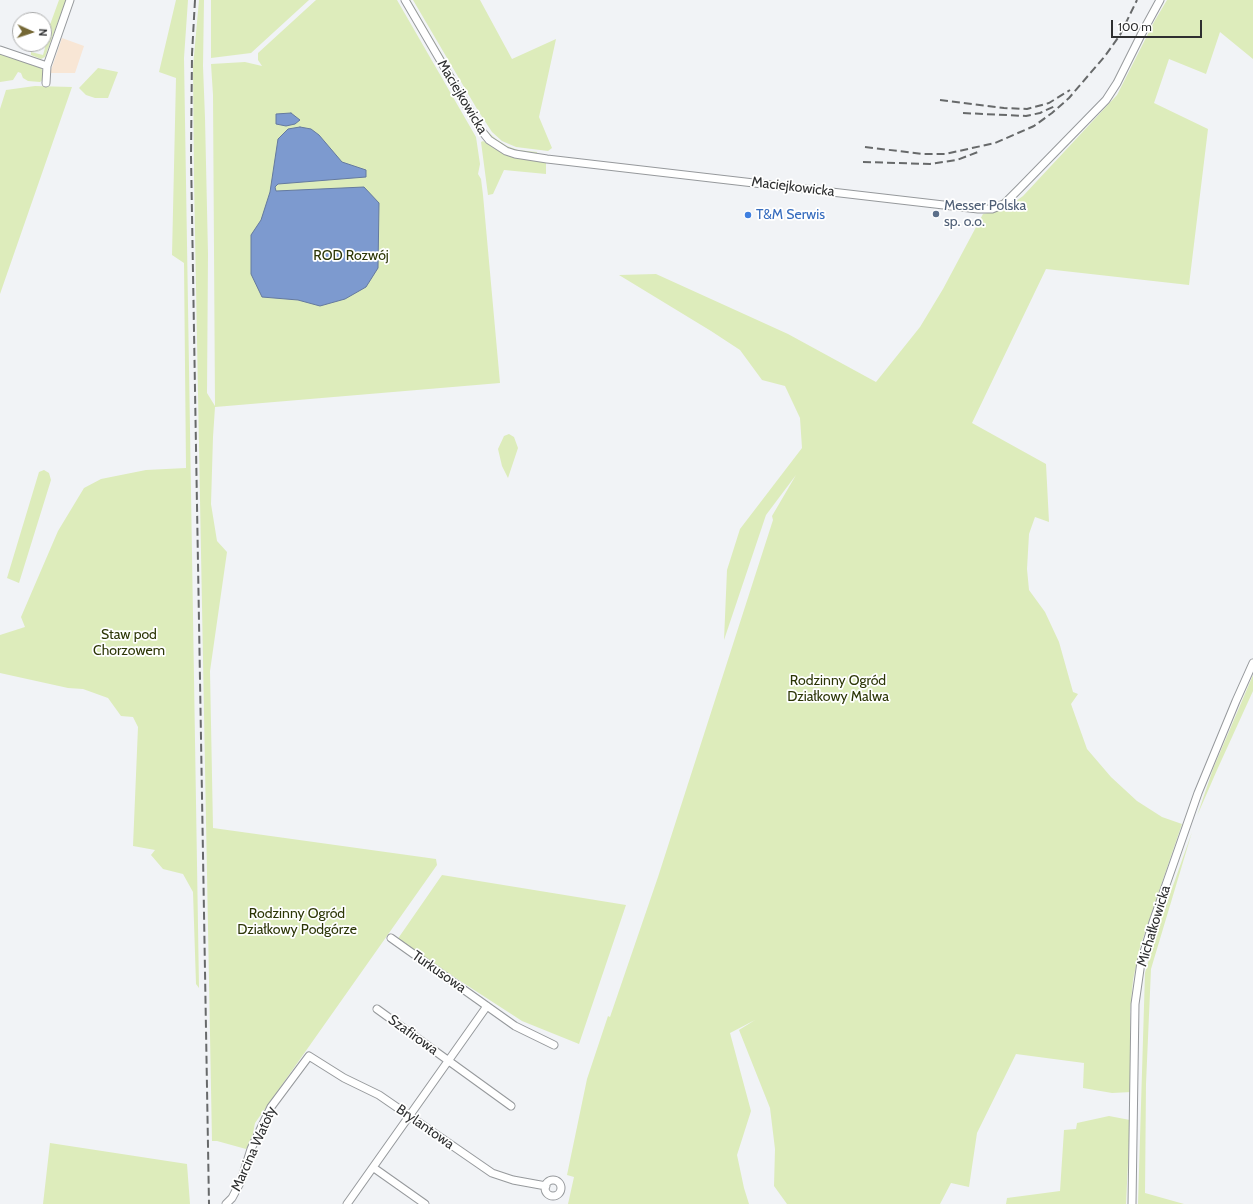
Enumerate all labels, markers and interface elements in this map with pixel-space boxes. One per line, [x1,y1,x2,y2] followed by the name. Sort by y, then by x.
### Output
[12,12,52,52] north arrow
[1113,12,1204,38] scale bar
[1118,19,1152,34] text: 100 m
[36,28,50,37] text: N
[433,57,491,137] street label: Maciejkowicka
[751,174,835,200] street label: Maciejkowicka
[944,198,1026,230] place label: Messer Polska sp. o.o.
[756,207,825,223] place label: T&M Serwis
[931,209,941,219] marker: Messer Polska sp. o.o.
[743,210,753,220] marker: T&M Serwis
[313,248,389,264] park label: ROD Rozwój
[93,627,165,660] park label: Staw pod Chorzowem
[787,673,889,706] park label: Rodzinny Ogród Działkowy Malwa
[1134,883,1174,969] street label: Michałkowicka
[237,906,357,938] park label: Rodzinny Ogród Działkowy Podgórze
[409,947,469,997] street label: Turkusowa
[385,1011,441,1059] street label: Szafirowa
[393,1101,457,1153] street label: Brylantowa
[228,1104,280,1194] street label: Marcina Watoły

